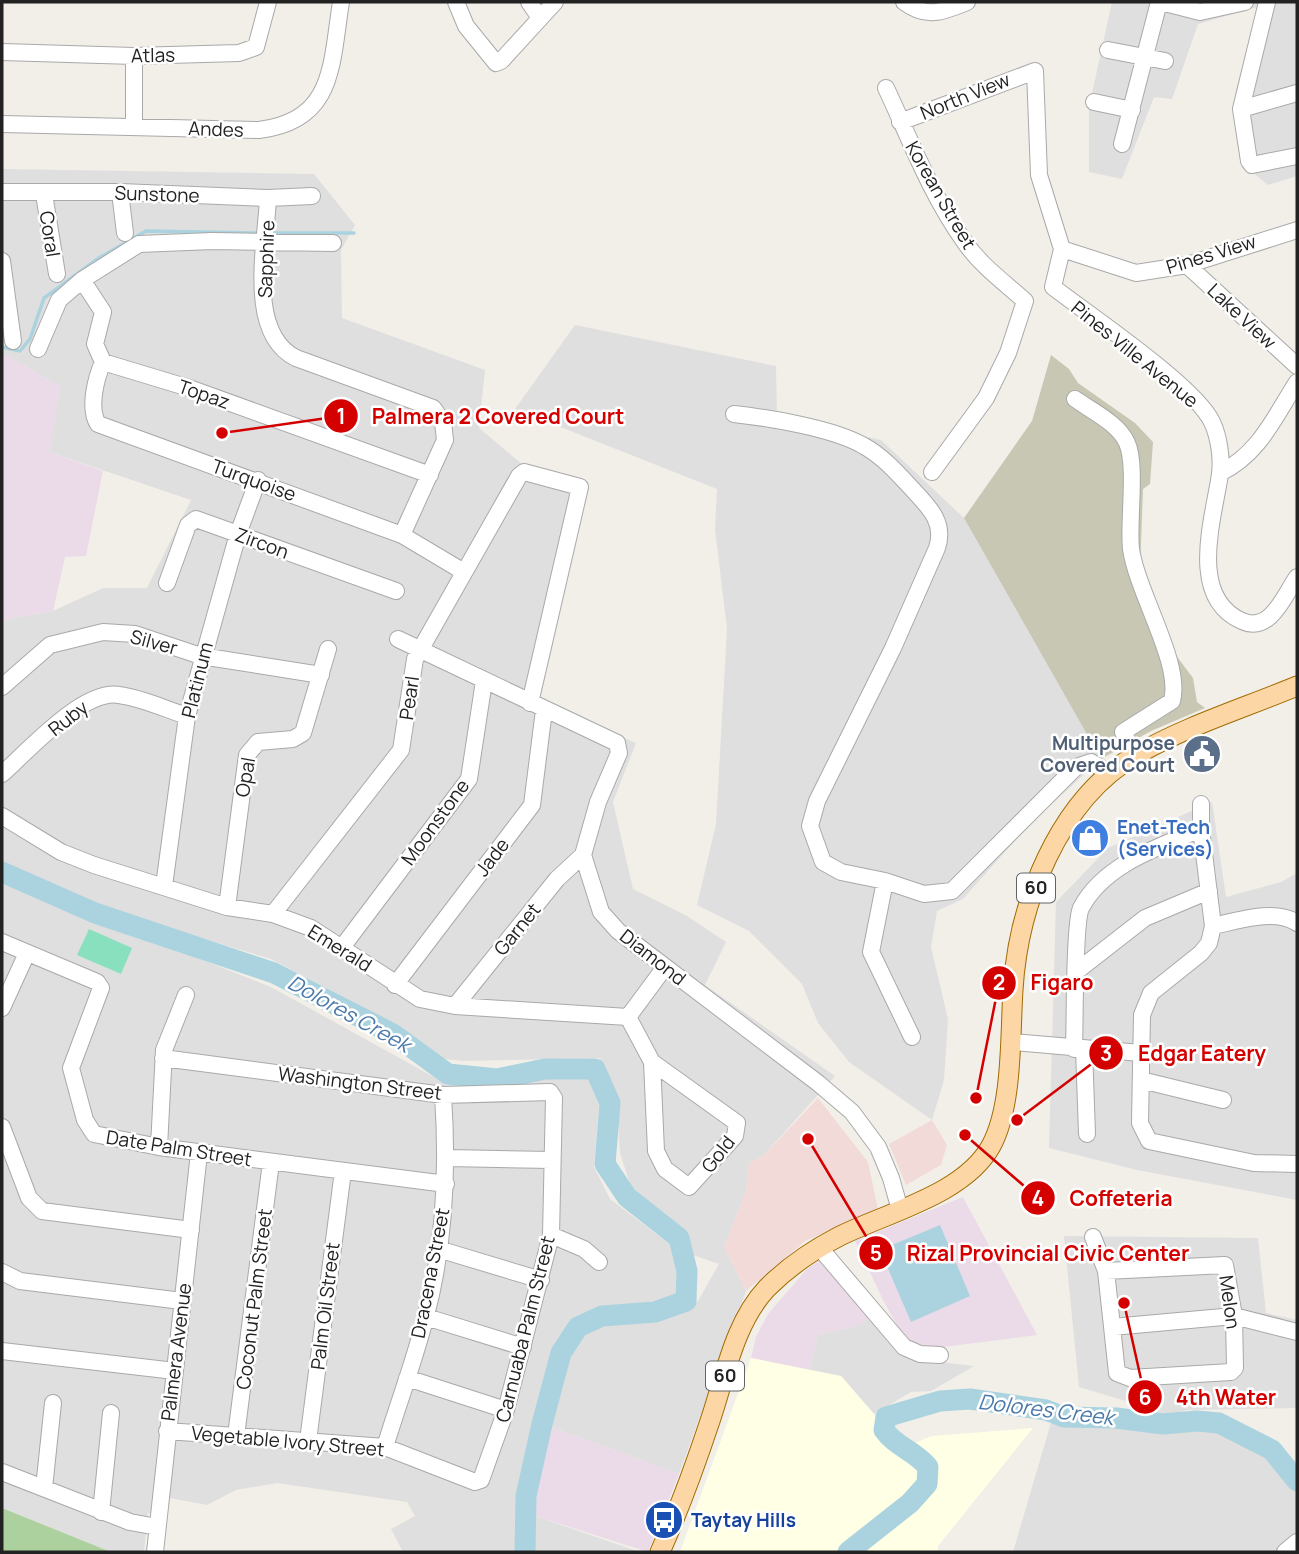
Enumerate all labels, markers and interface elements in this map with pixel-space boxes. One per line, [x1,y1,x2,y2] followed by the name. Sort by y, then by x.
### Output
[131,42,175,68] street label: Atlas
[916,66,1014,126] street label: North View
[188,115,244,143] street label: Andes
[900,136,982,254] street label: Korean Street
[114,180,200,208] street label: Sunstone
[34,209,66,259] street label: Coral
[252,219,280,299] street label: Sapphire
[1163,228,1260,280] street label: Pines View
[1202,277,1282,355] street label: Lake View
[1066,295,1204,413] street label: Pines Ville Avenue
[175,373,233,415] street label: Topaz
[323,395,639,437] callout: Palmera 2 Covered Court
[336,402,346,430] text: 1
[372,402,624,430] text: Palmera 2 Covered Court
[208,453,300,507] street label: Turquoise
[231,521,293,565] street label: Zircon
[128,623,181,661] street label: Silver
[175,639,219,721] street label: Platinum
[393,674,425,722] street label: Pearl
[43,694,93,742] street label: Ruby
[1040,730,1175,778] place label: Multipurpose Covered Court
[1181,733,1223,775] public building icon: Multipurpose Covered Court
[229,755,261,799] street label: Opal
[395,774,475,870] street label: Moonstone
[1117,814,1214,862] place label: Enet-Tech (Services)
[1069,817,1111,859] shop icon: Enet-Tech (Services)
[469,833,515,881] street label: Jade
[1017,874,1055,903] road number: 60
[488,897,546,961] street label: Garnet
[303,918,377,978] street label: Emerald
[614,923,692,991] street label: Diamond
[981,962,1108,1004] callout: Figaro
[283,968,418,1060] water label: Dolores Creek
[993,968,1005,996] text: 2
[1030,968,1094,996] text: Figaro
[1089,1032,1280,1074] callout: Edgar Eatery
[1100,1039,1112,1067] text: 3
[1138,1039,1266,1067] text: Edgar Eatery
[276,1060,444,1106] street label: Washington Street
[104,1124,254,1172] street label: Date Palm Street
[695,1130,741,1178] street label: Gold
[1021,1177,1187,1219] callout: Coffeteria
[1032,1184,1044,1212] text: 4
[1069,1184,1173,1212] text: Coffeteria
[405,1206,455,1340] street label: Dracena Street
[230,1207,278,1391] street label: Coconut Palm Street
[858,1232,1204,1274] callout: Rizal Provincial Civic Center
[489,1233,561,1425] street label: Carnuaba Palm Street
[870,1239,882,1267] text: 5
[907,1239,1189,1267] text: Rizal Provincial Civic Center
[304,1241,346,1371] street label: Palm Oil Street
[1213,1273,1247,1331] street label: Melon
[155,1281,197,1423] street label: Palmera Avenue
[706,1362,744,1391] road number: 60
[1127,1376,1291,1418] callout: 4th Water
[1138,1383,1152,1411] text: 6
[1176,1383,1276,1411] text: 4th Water
[977,1387,1118,1432] water label: Dolores Creek
[190,1420,386,1462] street label: Vegetable Ivory Street
[643,1499,685,1541] bus stop icon: Taytay Hills
[691,1507,796,1533] place label: Taytay Hills

